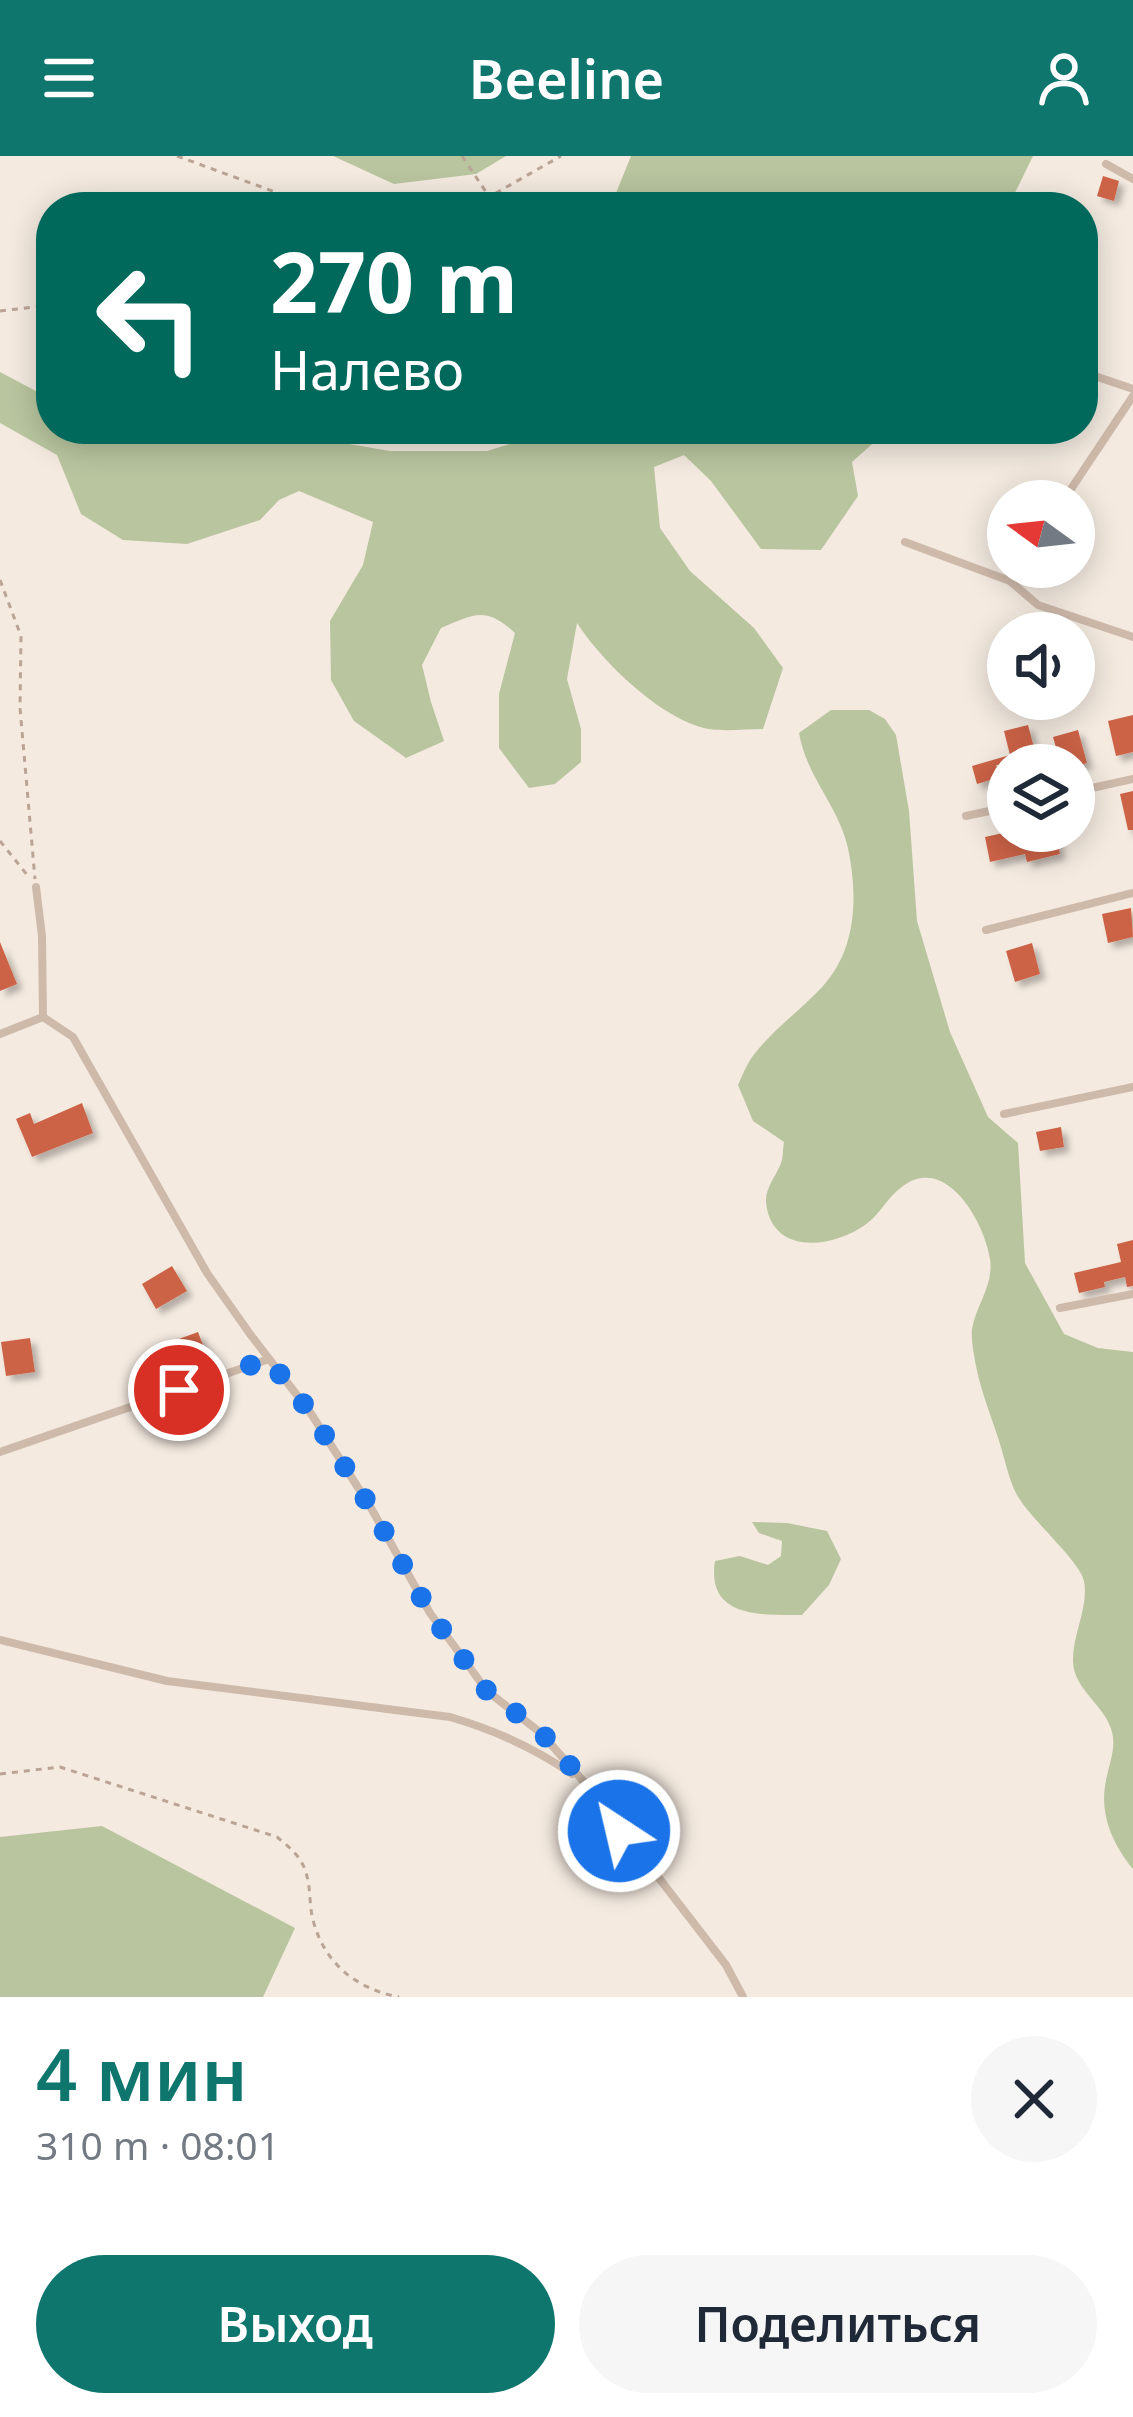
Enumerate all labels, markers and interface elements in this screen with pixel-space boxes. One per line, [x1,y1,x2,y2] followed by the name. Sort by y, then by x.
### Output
[469,41,664,115] text: Beeline
[36,45,102,111] icon: menu
[1031,45,1097,111] icon: person
[270,223,518,338] text: 270 m
[72,240,228,396] icon: left
[270,332,464,406] text: Налево
[987,480,1095,588] north arrow
[987,480,1095,852] map controls
[987,612,1095,720] button: sound
[987,744,1095,852] button: layers
[128,1339,230,1441] pin
[146,1357,212,1423] icon: arrive
[556,1768,682,1894] position arrow
[36,2024,247,2122] text: 4 мин
[971,2036,1097,2162] button: close
[36,2118,280,2171] text: 310 m · 08:01
[36,2255,555,2393] button: Выход
[579,2255,1097,2393] button: Поделиться

